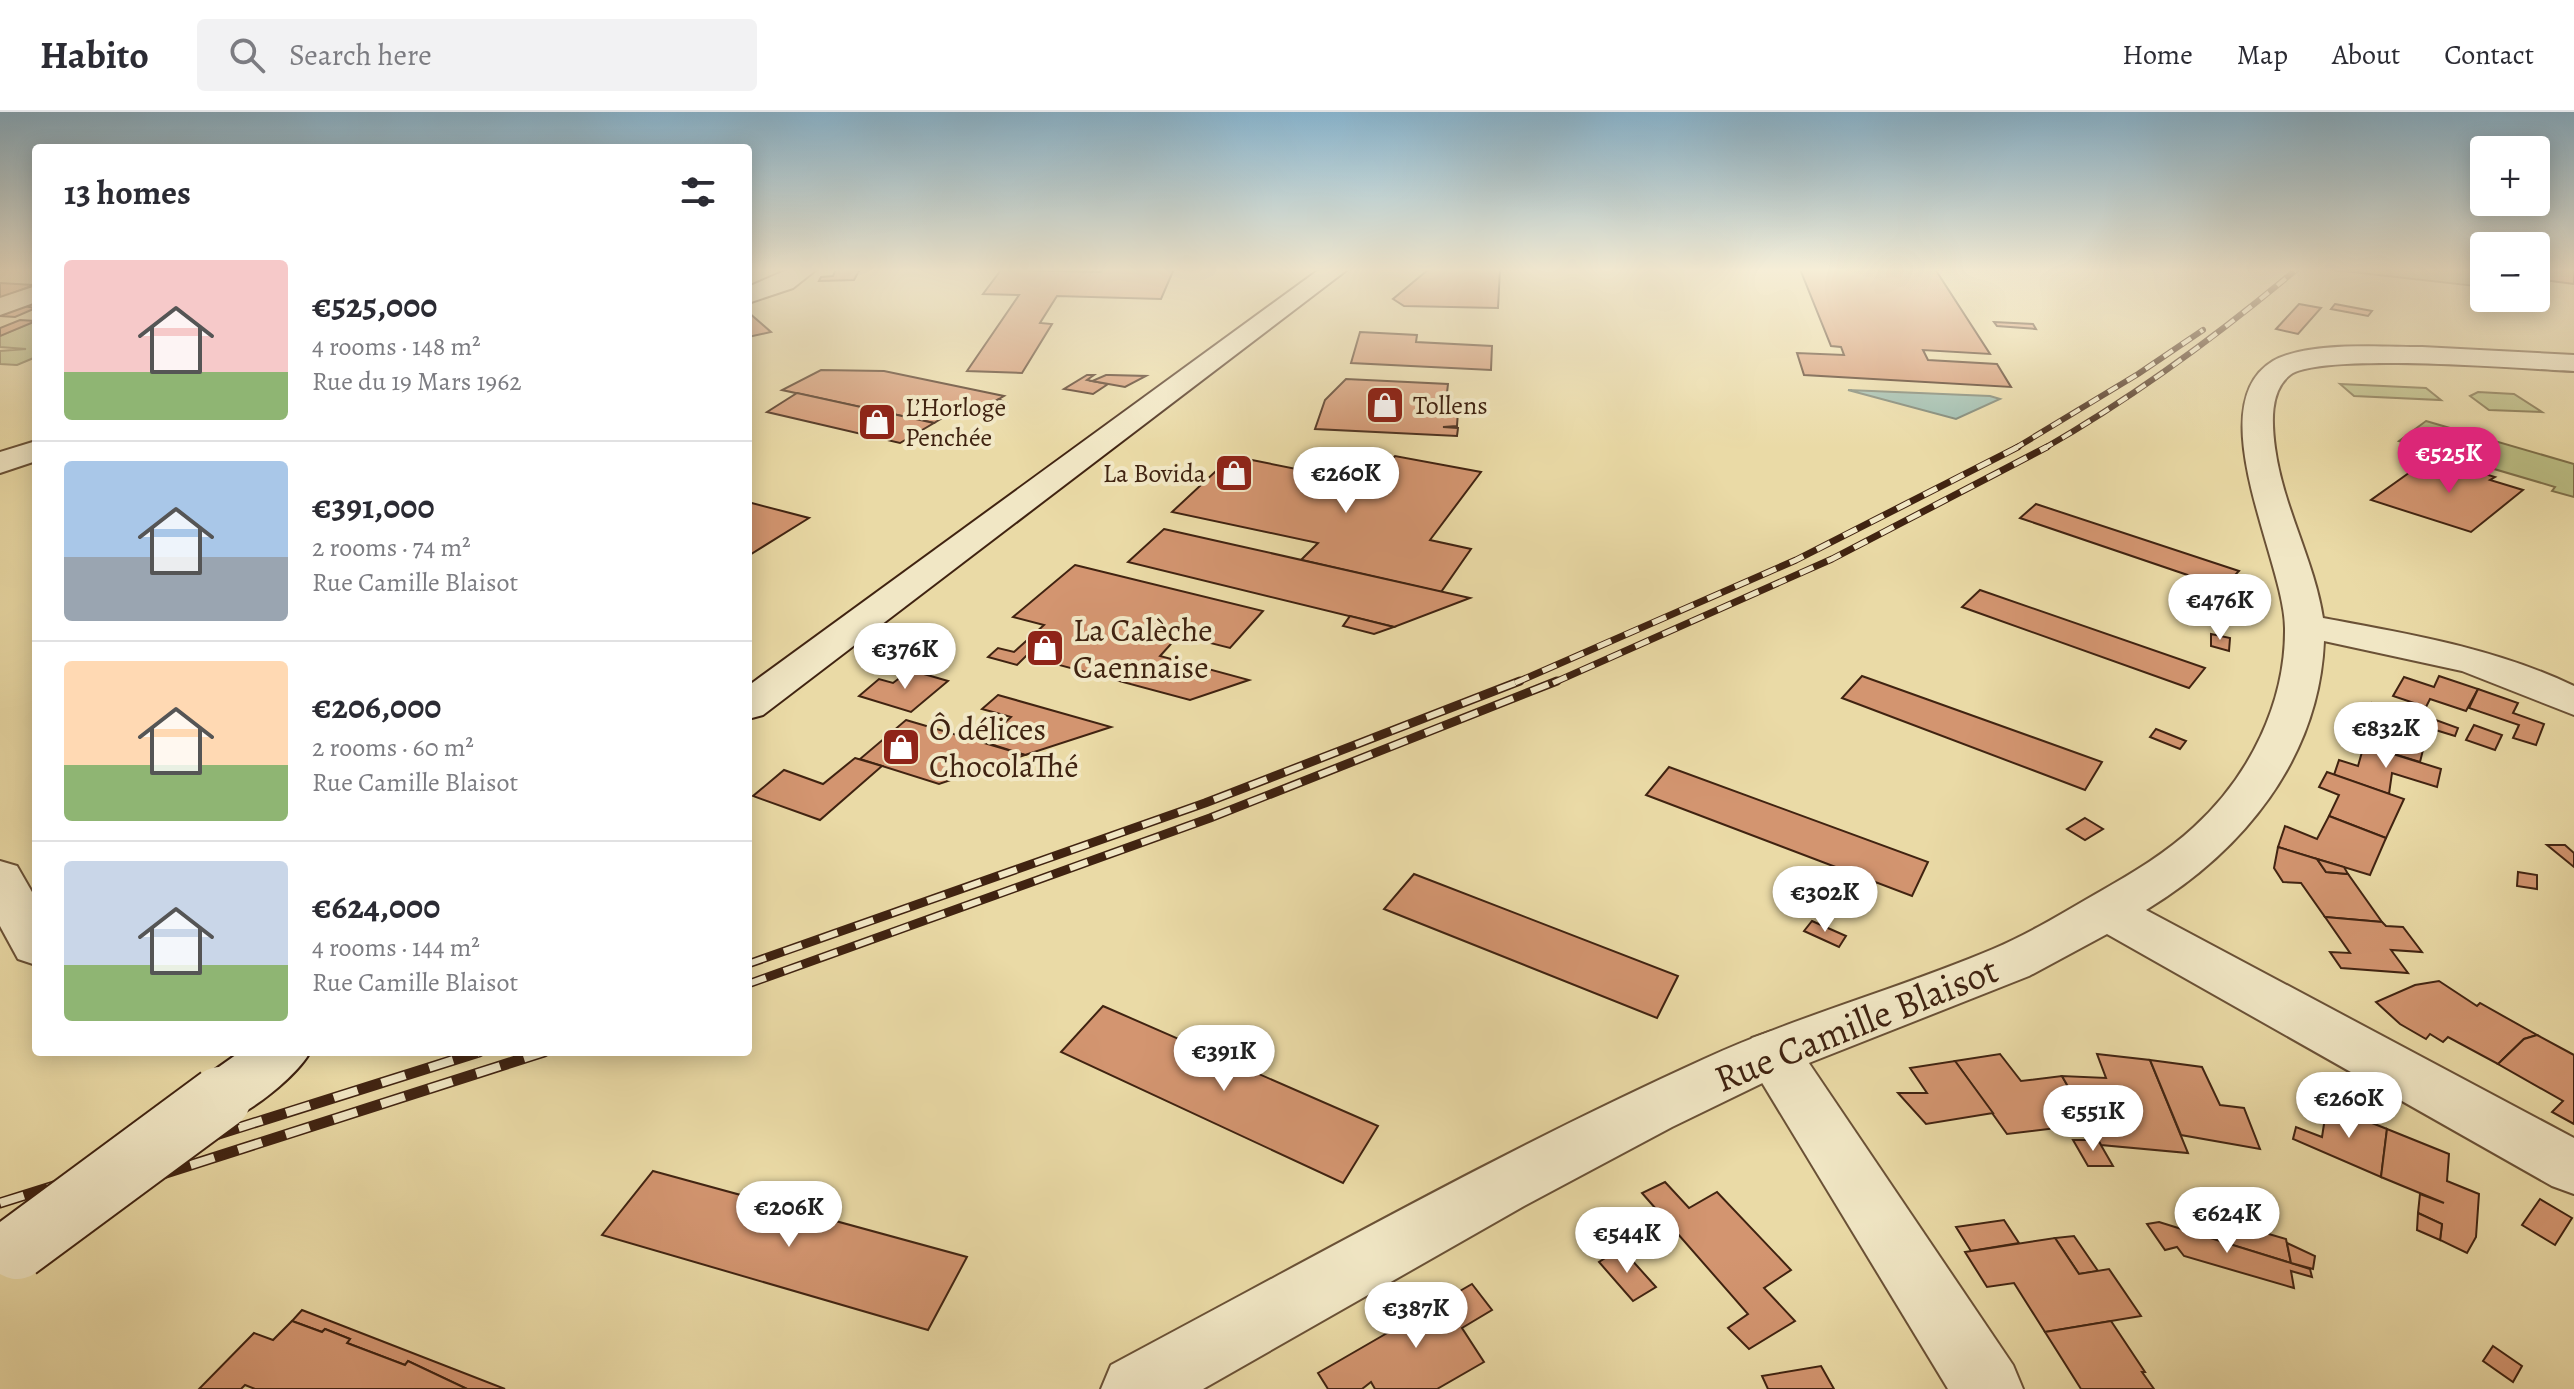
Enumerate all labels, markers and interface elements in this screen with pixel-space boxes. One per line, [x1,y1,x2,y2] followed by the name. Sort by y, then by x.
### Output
[197,19,757,91] search box
[40,29,149,81] text: Habito
[225,33,269,77] icon: search
[289,35,432,75] text: Search here
[2122,36,2193,74] text: Home
[2237,36,2288,74] text: Map
[2332,36,2400,74] text: About
[2444,36,2534,74] text: Contact
[2470,136,2550,312] map controls
[2470,136,2550,216] button: +
[64,169,191,216] text: 13 homes
[676,170,720,214] icon: filters
[2470,232,2550,312] button: −
[312,282,437,329] text: €525,000
[128,292,224,388] icon: home
[312,329,481,364] text: 4 rooms · 148 m²
[312,364,522,399] text: Rue du 19 Mars 1962
[1364,384,1406,426] shop icon: Tollens
[1413,388,1488,423] place label: Tollens
[905,390,1006,455] place label: L’Horloge Penchée
[856,401,898,443] shop icon: L’Horloge Penchée
[2393,427,2505,495] pin: €525K
[2416,435,2482,470] text: €525K
[1290,447,1402,515] pin: €260K
[1213,452,1255,494] shop icon: La Bovida
[1311,455,1381,490] text: €260K
[1103,456,1206,491] place label: La Bovida
[312,483,435,530] text: €391,000
[128,493,224,589] icon: home
[312,530,471,565] text: 2 rooms · 74 m²
[312,565,518,600] text: Rue Camille Blaisot
[2164,574,2276,642] pin: €476K
[2186,582,2254,617] text: €476K
[1073,608,1213,689] place label: La Calèche Caennaise
[849,623,961,691] pin: €376K
[1024,627,1066,669] shop icon: La Calèche Caennaise
[872,631,938,666] text: €376K
[312,683,441,730] text: €206,000
[128,693,224,789] icon: home
[2330,702,2442,770] pin: €832K
[929,707,1079,788] place label: Ô délices ChocolaThé
[2352,710,2420,745] text: €832K
[880,726,922,768] shop icon: Ô délices ChocolaThé
[312,730,474,765] text: 2 rooms · 60 m²
[312,765,518,800] text: Rue Camille Blaisot
[1769,866,1881,934] pin: €302K
[1791,874,1859,909] text: €302K
[312,883,440,930] text: €624,000
[128,893,224,989] icon: home
[312,930,480,965] text: 4 rooms · 144 m²
[1707,943,2005,1105] street label: Rue Camille Blaisot
[312,965,518,1000] text: Rue Camille Blaisot
[1168,1025,1280,1093] pin: €391K
[1192,1033,1256,1068] text: €391K
[2293,1072,2405,1140] pin: €260K
[2314,1080,2384,1115] text: €260K
[2037,1085,2149,1153] pin: €551K
[2061,1093,2125,1128] text: €551K
[733,1181,845,1249] pin: €206K
[2171,1187,2283,1255] pin: €624K
[754,1189,824,1224] text: €206K
[2193,1195,2261,1230] text: €624K
[1571,1207,1683,1275] pin: €544K
[1593,1215,1661,1250] text: €544K
[1360,1282,1472,1350] pin: €387K
[1383,1290,1449,1325] text: €387K

